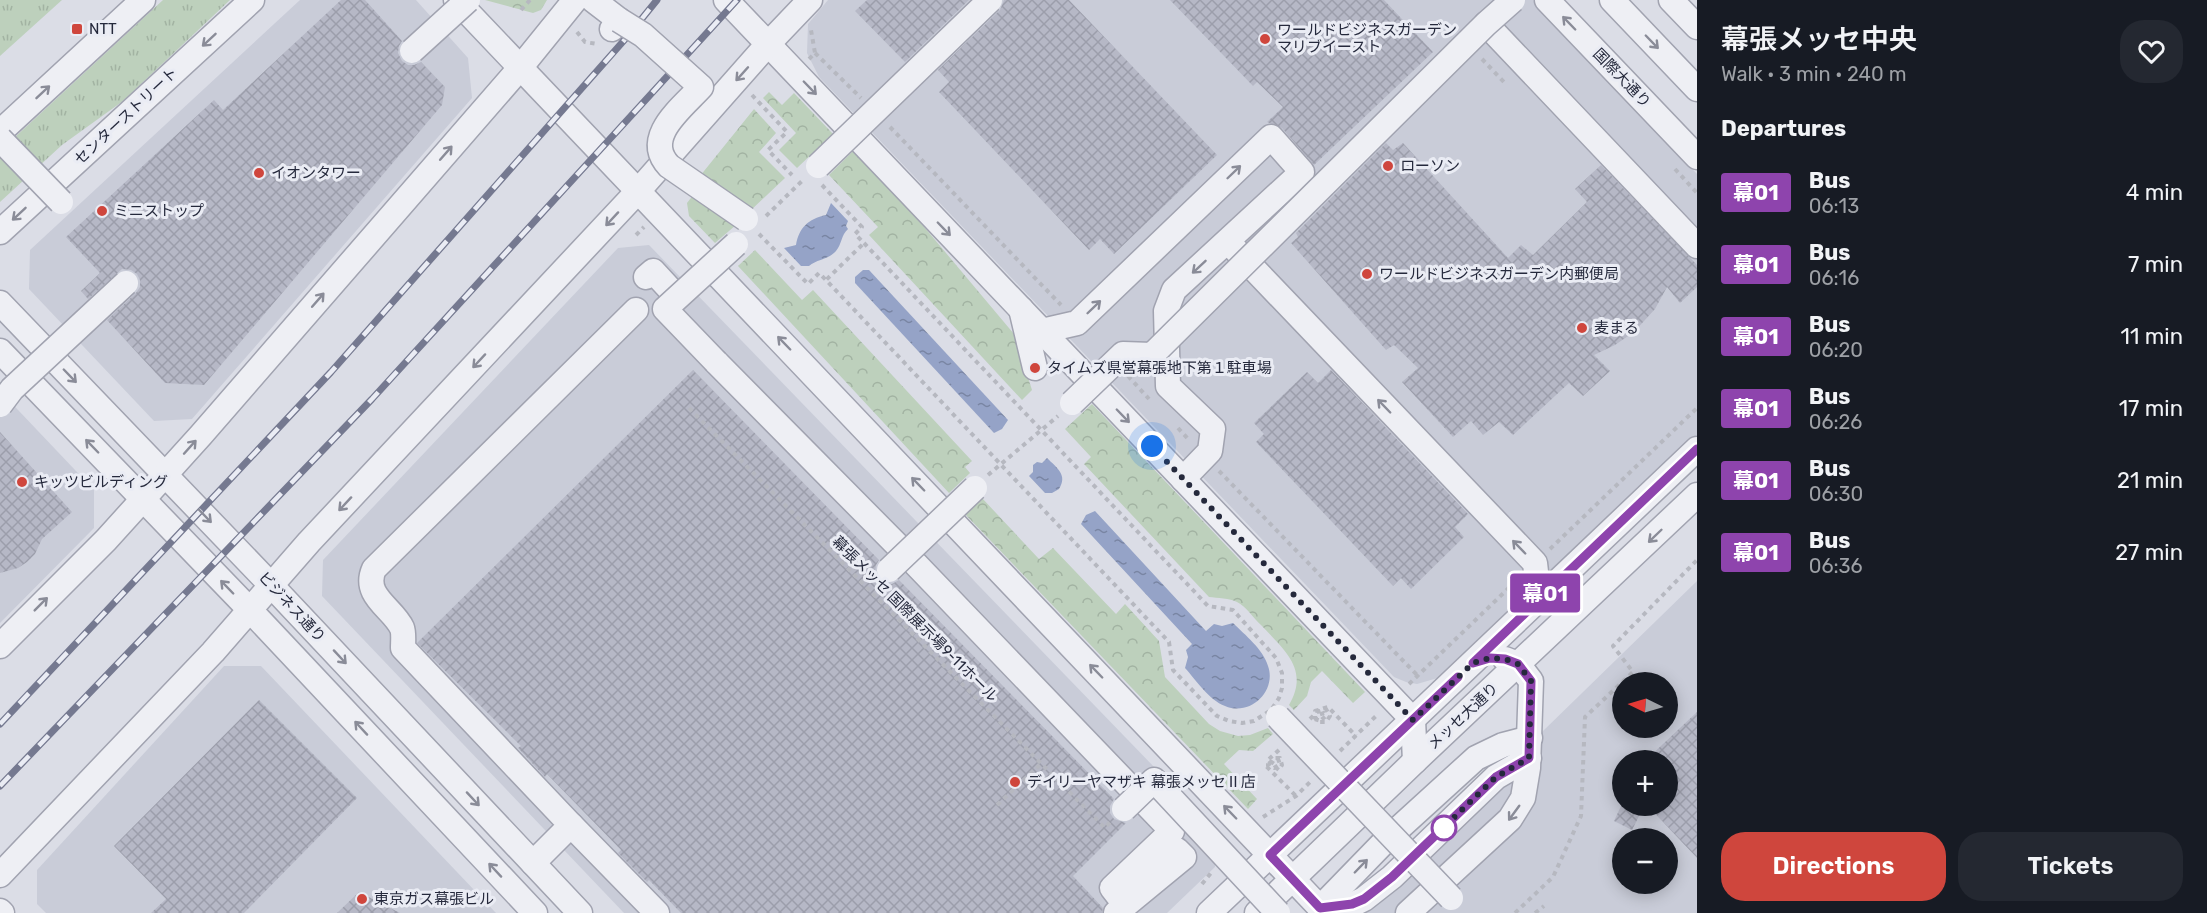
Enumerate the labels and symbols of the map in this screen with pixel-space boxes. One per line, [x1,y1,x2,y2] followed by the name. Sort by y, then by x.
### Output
[1562,16,1577,31] one-way arrow
[89,20,117,38] place label: NTT
[1277,21,1457,56] place label: ワールドビジネスガーデン マリブイースト
[70,22,84,36] marker: NTT
[1258,32,1272,46] marker: ワールドビジネスガーデン マリブイースト
[201,33,216,47] one-way arrow
[1645,35,1660,50] one-way arrow
[1589,45,1655,111] street label: 国際大通り
[71,64,181,168] street label: センターストリート
[735,66,749,81] one-way arrow
[803,80,817,95] one-way arrow
[35,85,50,99] one-way arrow
[439,146,453,161] one-way arrow
[1400,157,1460,175] place label: ローソン
[1381,159,1395,173] marker: ローソン
[271,164,361,182] place label: イオンタワー
[1227,165,1242,179] one-way arrow
[252,166,266,180] marker: イオンタワー
[114,202,204,220] place label: ミニストップ
[95,204,109,218] marker: ミニストップ
[11,207,26,222] one-way arrow
[605,211,619,226] one-way arrow
[937,221,951,236] one-way arrow
[1192,260,1207,274] one-way arrow
[1379,265,1619,283] place label: ワールドビジネスガーデン内郵便局
[1360,267,1374,281] marker: ワールドビジネスガーデン内郵便局
[311,293,325,308] one-way arrow
[1086,300,1101,315] one-way arrow
[1594,319,1639,337] place label: 麦まる
[1575,321,1589,335] marker: 麦まる
[776,335,791,350] one-way arrow
[471,354,486,369] one-way arrow
[1047,359,1272,377] place label: タイムズ県営幕張地下第１駐車場
[1028,361,1042,375] marker: タイムズ県営幕張地下第１駐車場
[63,368,77,383] one-way arrow
[1377,398,1392,413] one-way arrow
[1115,408,1130,423] one-way arrow
[1137,431,1167,461] your location
[84,439,99,454] one-way arrow
[183,440,197,455] one-way arrow
[34,473,168,491] place label: キッツビルディング
[15,475,29,489] marker: キッツビルディング
[911,477,925,492] one-way arrow
[338,496,352,511] one-way arrow
[198,508,212,523] one-way arrow
[1647,529,1662,543] one-way arrow
[828,532,1002,706] street label: 幕張メッセ 国際展示場9-11ホール
[1512,539,1526,554] one-way arrow
[255,568,329,646] street label: ビジネス通り
[1510,574,1580,612] line badge: 幕01
[220,579,234,594] one-way arrow
[34,597,49,612] one-way arrow
[332,650,347,665] one-way arrow
[1089,664,1103,679] one-way arrow
[1612,672,1678,738] north arrow
[1424,679,1502,753] street label: メッセ大通り
[354,721,368,736] one-way arrow
[1027,773,1256,791] place label: デイリーヤマザキ 幕張メッセⅡ店
[1008,775,1022,789] marker: デイリーヤマザキ 幕張メッセⅡ店
[466,792,480,807] one-way arrow
[1223,805,1237,820] one-way arrow
[1507,805,1520,821] one-way arrow
[1431,815,1457,841] unlabelled marker
[1354,859,1368,874] one-way arrow
[487,863,502,878] one-way arrow
[374,890,494,908] place label: 東京ガス幕張ビル
[355,892,369,906] marker: 東京ガス幕張ビル

